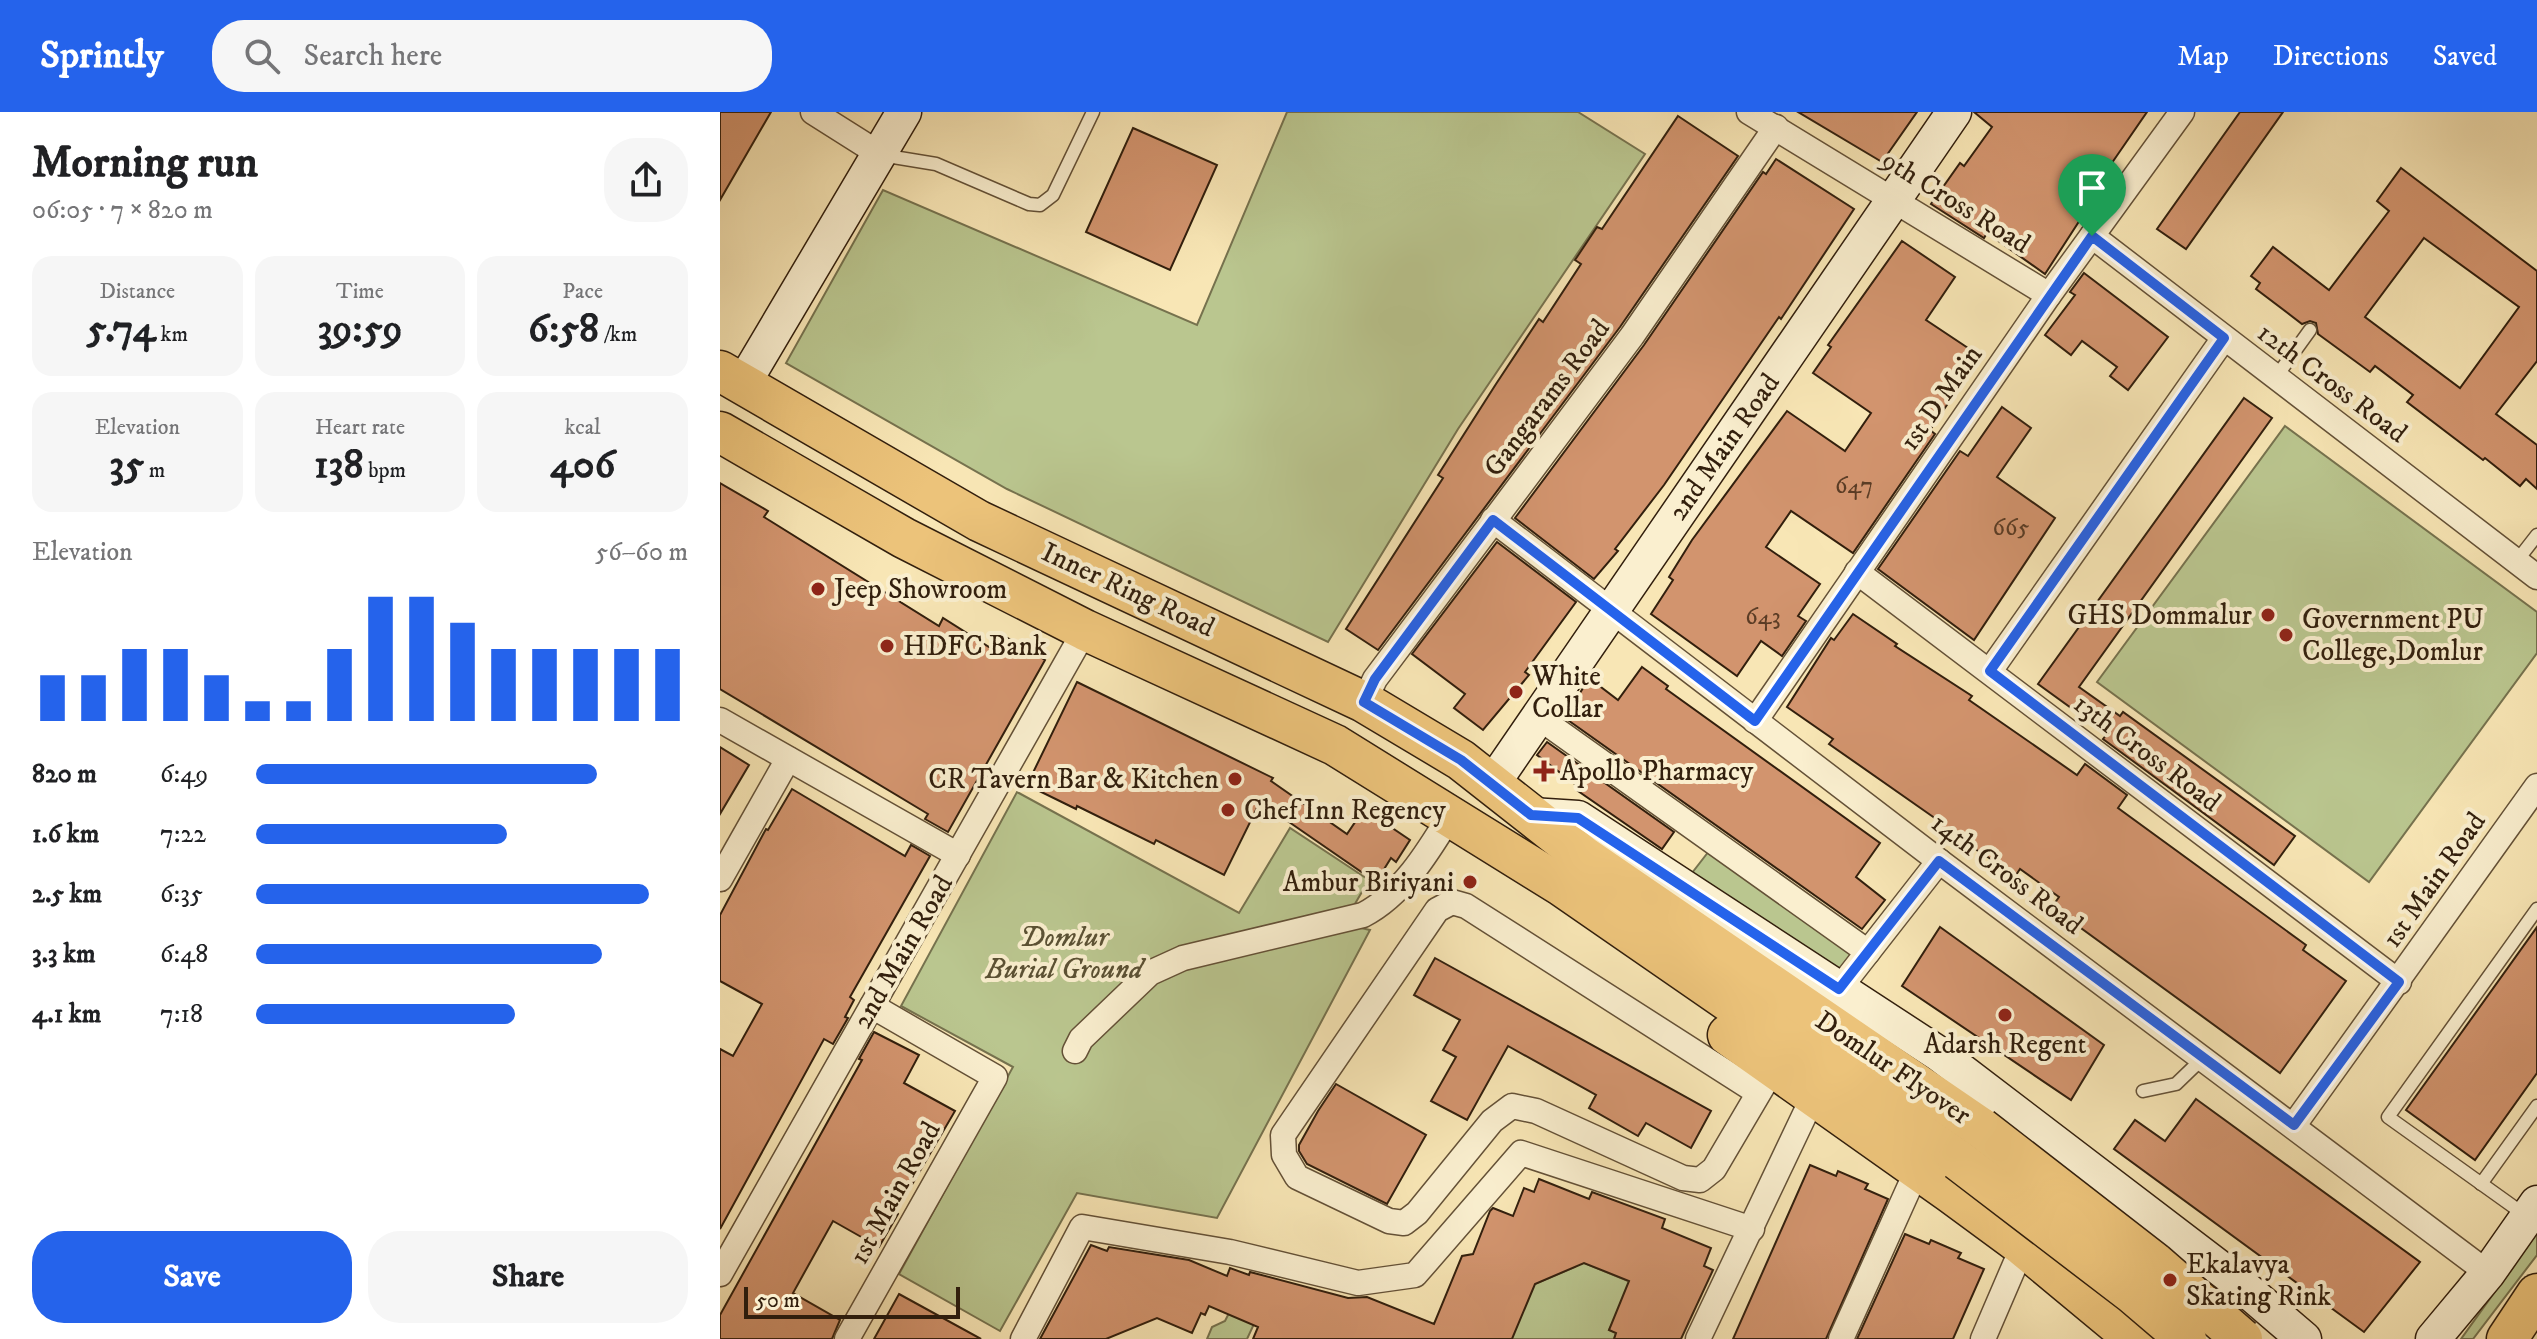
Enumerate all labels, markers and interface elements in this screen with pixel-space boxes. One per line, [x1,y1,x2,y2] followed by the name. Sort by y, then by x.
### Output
[212,20,772,92] search box
[40,32,164,80] text: Sprintly
[240,34,284,78] icon: search
[304,38,442,75] text: Search here
[2177,39,2229,74] text: Map
[2273,39,2389,74] text: Directions
[2433,39,2497,74] text: Saved
[32,136,258,191] text: Morning run
[604,138,688,222] button: share
[1873,141,2037,262] street label: 9th Cross Road
[2058,154,2126,236] pin
[2070,166,2114,210] icon: arrive
[32,194,213,227] text: 06:05 · 7 × 820 m
[99,278,175,305] text: Distance
[336,278,384,305] text: Time
[562,278,603,305] text: Pace
[87,305,156,355] text: 5.74
[317,305,403,355] text: 39:59
[528,305,599,355] text: 6:58
[1476,312,1618,484] street label: Gangarams Road
[2250,315,2414,451] street label: 12th Cross Road
[156,321,188,348] text: km
[599,321,637,348] text: /km
[1892,338,1990,458] street label: 1st D Main
[1660,367,1788,527] street label: 2nd Main Road
[95,414,180,441] text: Elevation
[315,414,405,441] text: Heart rate
[565,414,601,441] text: kcal
[109,441,144,491] text: 35
[314,441,364,491] text: 138
[550,441,615,491] text: 406
[144,457,165,484] text: m
[364,457,406,484] text: bpm
[1835,471,1873,501] house number: 647
[1993,513,2030,543] house number: 665
[1036,535,1220,645] street label: Inner Ring Road
[32,536,133,569] text: Elevation
[595,536,688,569] text: 56–60 m
[831,572,1007,607] place label: Jeep Showroom
[809,580,827,598] marker: Jeep Showroom
[2068,598,2253,633] place label: GHS Dommalur
[1745,602,1781,632] house number: 643
[2302,602,2484,669] place label: Government PU College,Domlur
[2259,606,2277,624] marker: GHS Dommalur
[2277,626,2295,644] marker: Government PU College,Domlur
[903,629,1047,664] place label: HDFC Bank
[878,637,896,655] marker: HDFC Bank
[1531,659,1604,726] place label: White Collar
[1507,683,1525,701] marker: White Collar
[2066,686,2228,820] street label: 13th Cross Road
[1560,754,1754,789] place label: Apollo Pharmacy
[32,758,97,791] text: 820 m
[160,758,208,791] text: 6:49
[928,762,1219,797] place label: CR Tavern Bar & Kitchen
[1535,762,1553,780] marker: Apollo Pharmacy
[1226,770,1244,788] marker: CR Tavern Bar & Kitchen
[1244,793,1446,828] place label: Chef Inn Regency
[1219,801,1237,819] marker: Chef Inn Regency
[1924,805,2090,943] street label: 14th Cross Road
[2374,805,2494,955] street label: 1st Main Road
[32,818,99,851] text: 1.6 km
[160,818,206,851] text: 7:22
[1283,865,1454,900] place label: Ambur Biriyani
[845,869,961,1035] street label: 2nd Main Road
[1461,873,1479,891] marker: Ambur Biriyani
[32,878,102,911] text: 2.5 km
[160,878,203,911] text: 6:35
[985,920,1146,987] park label: Domlur Burial Ground
[32,938,96,971] text: 3.3 km
[160,938,208,971] text: 6:48
[32,998,101,1031] text: 4.1 km
[160,998,203,1031] text: 7:18
[1809,1003,1978,1133] street label: Domlur Flyover
[1996,1006,2014,1024] marker: Adarsh Regent
[1924,1027,2086,1062] place label: Adarsh Regent
[841,1115,949,1271] street label: 1st Main Road
[32,1231,352,1323] button: Save
[368,1231,688,1323] button: Share
[2186,1247,2331,1314] place label: Ekalavya Skating Rink
[2161,1271,2179,1289] marker: Ekalavya Skating Rink
[744,1283,960,1319] scale bar
[756,1287,800,1314] text: 50 m

